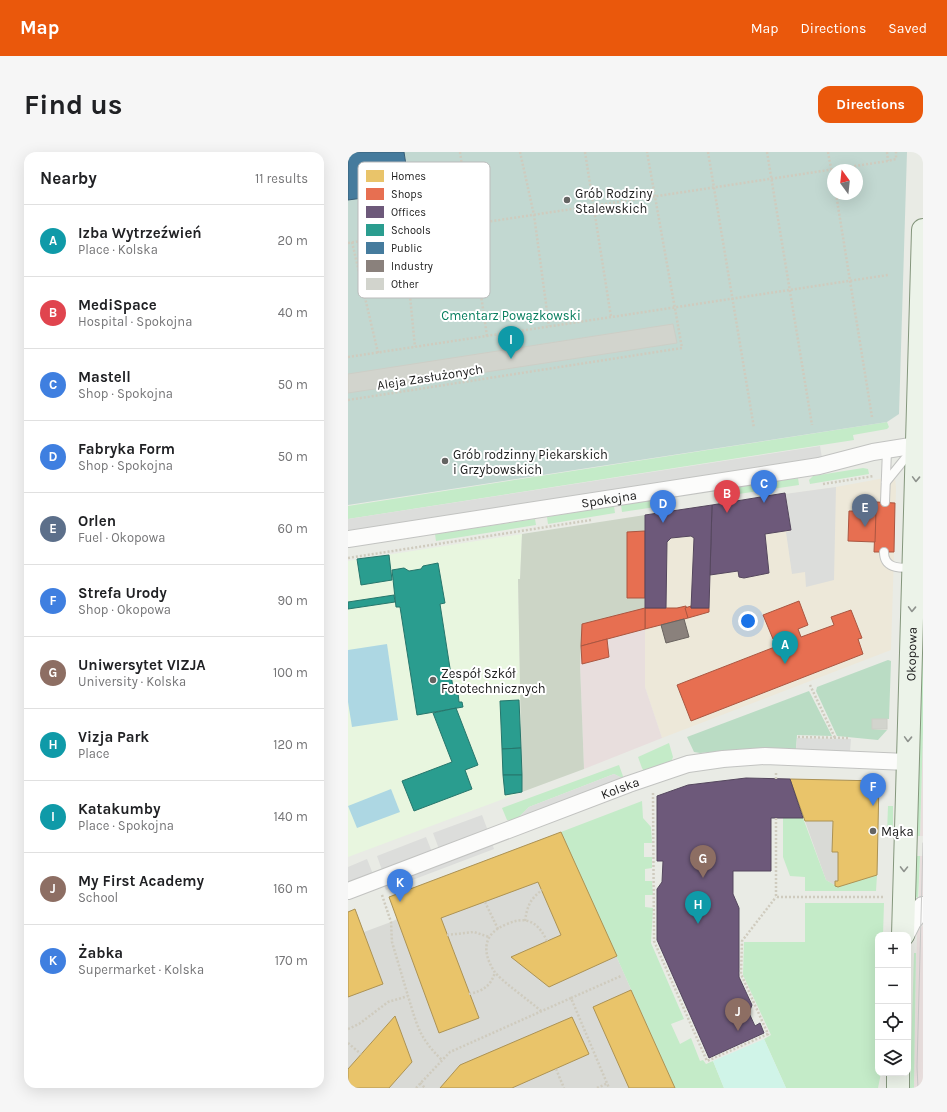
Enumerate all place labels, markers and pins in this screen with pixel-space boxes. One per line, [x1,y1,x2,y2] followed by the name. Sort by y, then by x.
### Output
[575,186,653,216] place label: Grób Rodziny Stalewskich
[562,195,572,205] marker: Grób Rodziny Stalewskich
[498,326,524,359] pin: I
[453,447,608,477] place label: Grób rodzinny Piekarskich i Grzybowskich
[440,456,450,466] marker: Grób rodzinny Piekarskich i Grzybowskich
[751,470,777,503] pin: C
[714,480,740,513] pin: B
[650,490,676,523] pin: D
[852,494,878,527] pin: E
[772,631,798,664] pin: A
[441,666,546,696] place label: Zespół Szkół Fototechnicznych
[428,675,438,685] marker: Zespół Szkół Fototechnicznych
[860,773,886,806] pin: F
[881,824,914,839] place label: Mąka
[868,826,878,836] marker: Mąka
[690,845,716,878] pin: G
[387,869,413,902] pin: K
[685,891,711,924] pin: H
[725,998,751,1031] pin: J

